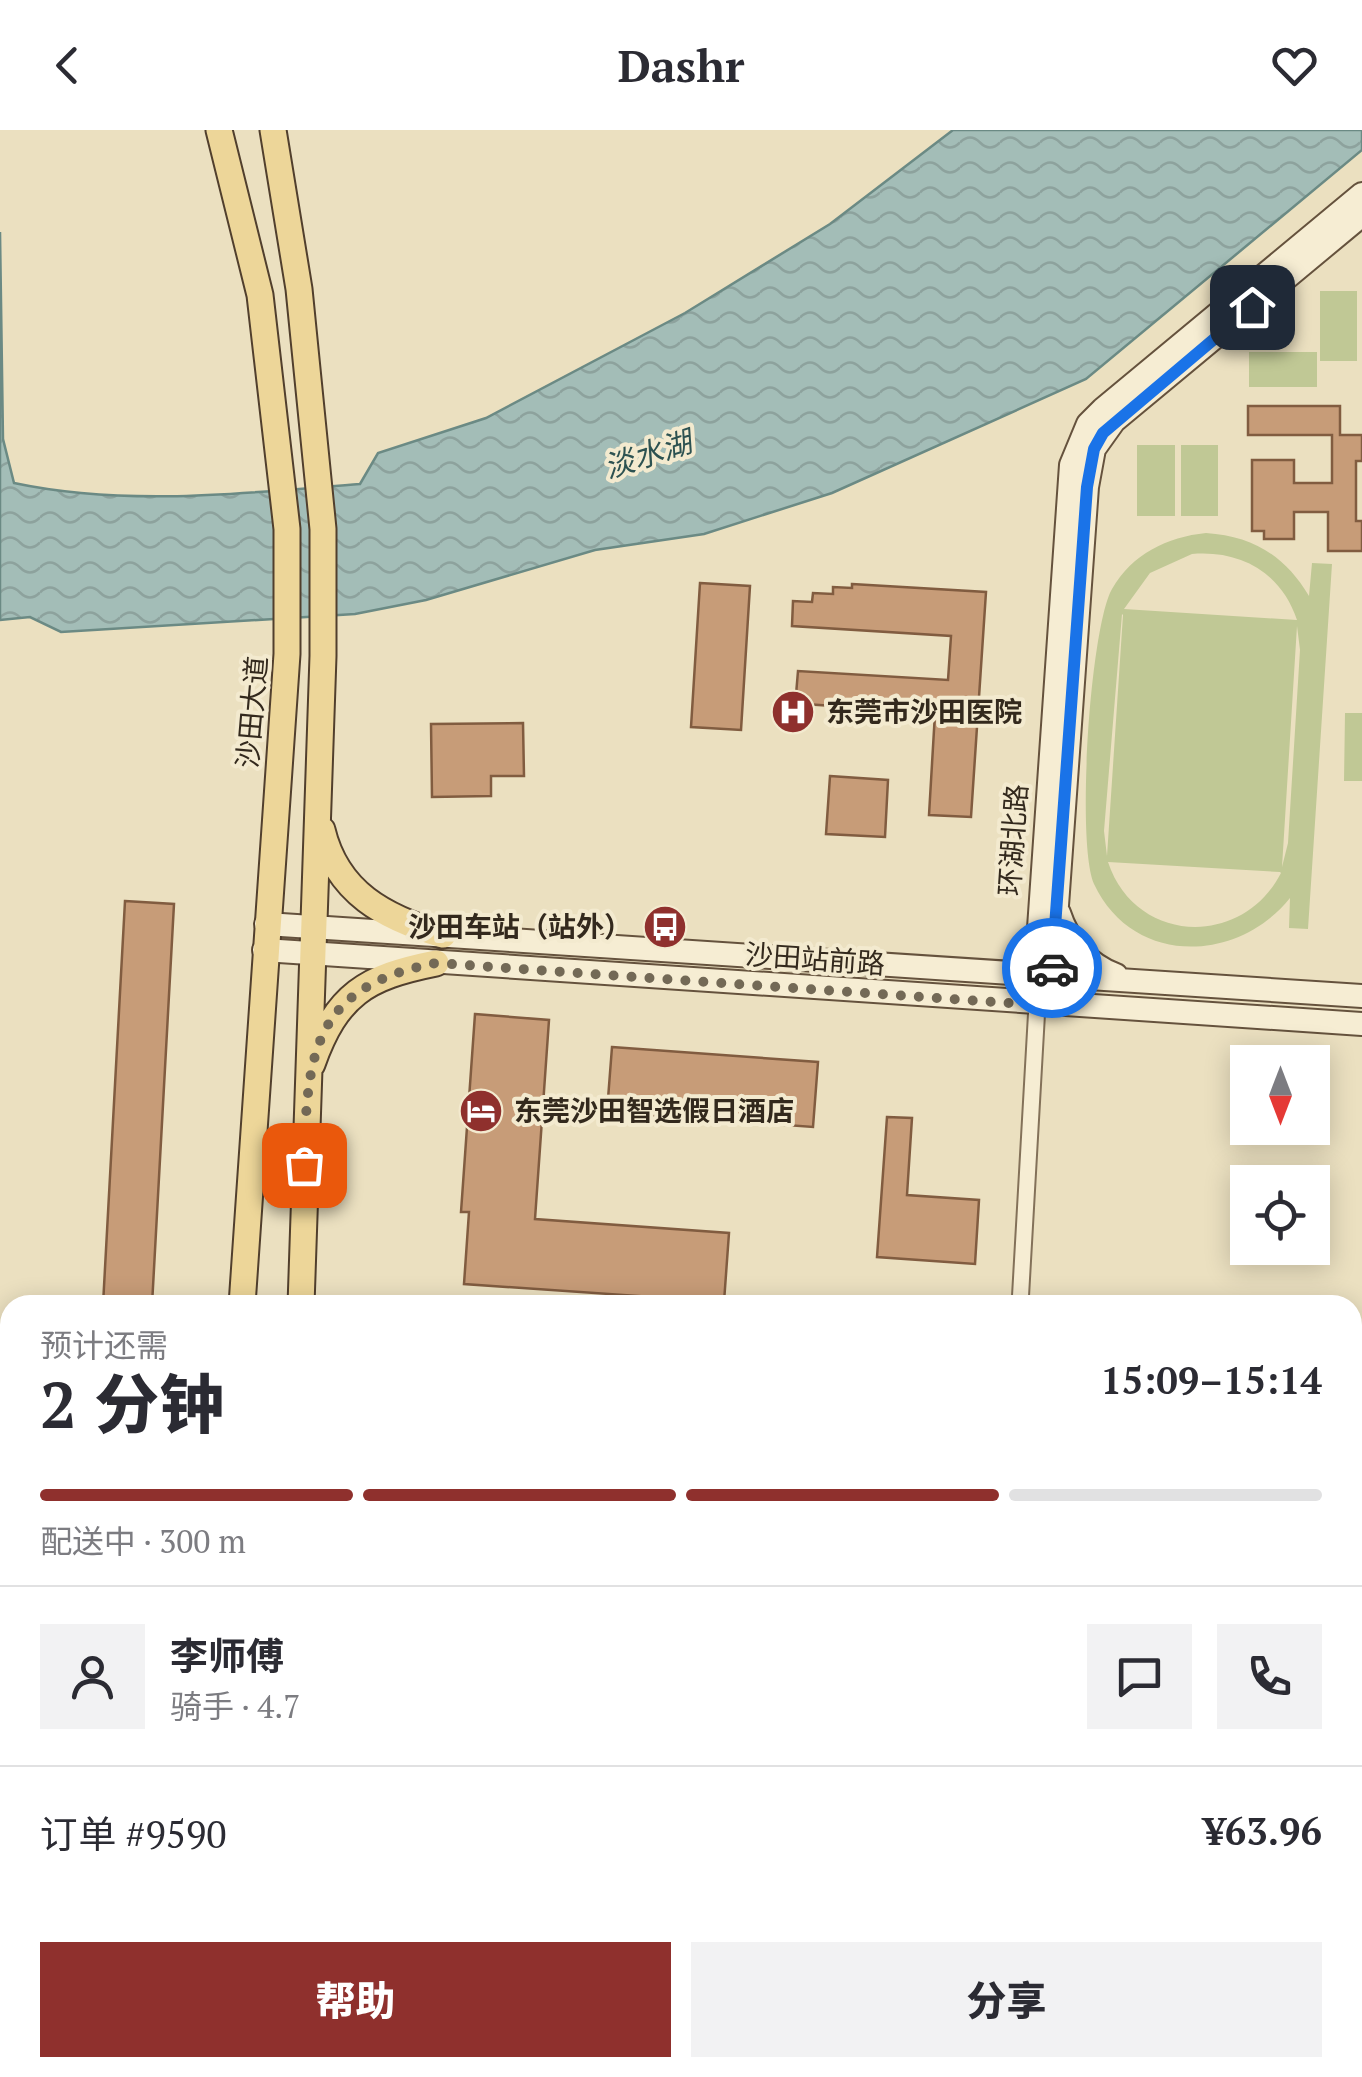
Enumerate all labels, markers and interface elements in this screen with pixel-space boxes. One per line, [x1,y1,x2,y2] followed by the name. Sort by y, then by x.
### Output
[618,35,744,95] text: Dashr
[40,38,95,93] icon: back
[1267,38,1322,93] icon: heart
[1210,265,1295,350] pin
[1225,280,1280,335] icon: home
[599,420,700,487] water label: 淡水湖
[228,655,275,769] street label: 沙田大道
[770,689,816,735] hospital icon: 东莞市沙田医院
[826,693,1022,730] place label: 东莞市沙田医院
[990,783,1035,897] street label: 环湖北路
[642,904,688,950] bus stop icon: 沙田车站（站外）
[408,908,632,945] place label: 沙田车站（站外）
[1002,918,1102,1018] courier
[744,935,886,982] street label: 沙田站前路
[1025,941,1080,996] icon: car
[1230,1045,1330,1145] north arrow
[1230,1045,1330,1265] map controls
[458,1088,504,1134] hotel icon: 东莞沙田智选假日酒店
[514,1092,794,1129] place label: 东莞沙田智选假日酒店
[262,1123,347,1208] pin
[277,1138,332,1193] icon: bag
[1230,1165,1330,1265] button: locate
[40,1324,168,1366] text: 预计还需
[1100,1355,1322,1405] text: 15:09–15:14
[40,1360,224,1447] text: 2 分钟
[40,1520,246,1562] text: 配送中 · 300 m
[40,1624,145,1729] button: person
[1087,1624,1192,1729] button: chat
[1217,1624,1322,1729] button: phone
[170,1631,284,1681] text: 李师傅
[170,1685,300,1727] text: 骑手 · 4.7
[1203,1806,1322,1856] text: ¥63.96
[40,1809,227,1859] text: 订单 #9590
[40,1942,671,2057] button: 帮助
[691,1942,1322,2057] button: 分享

